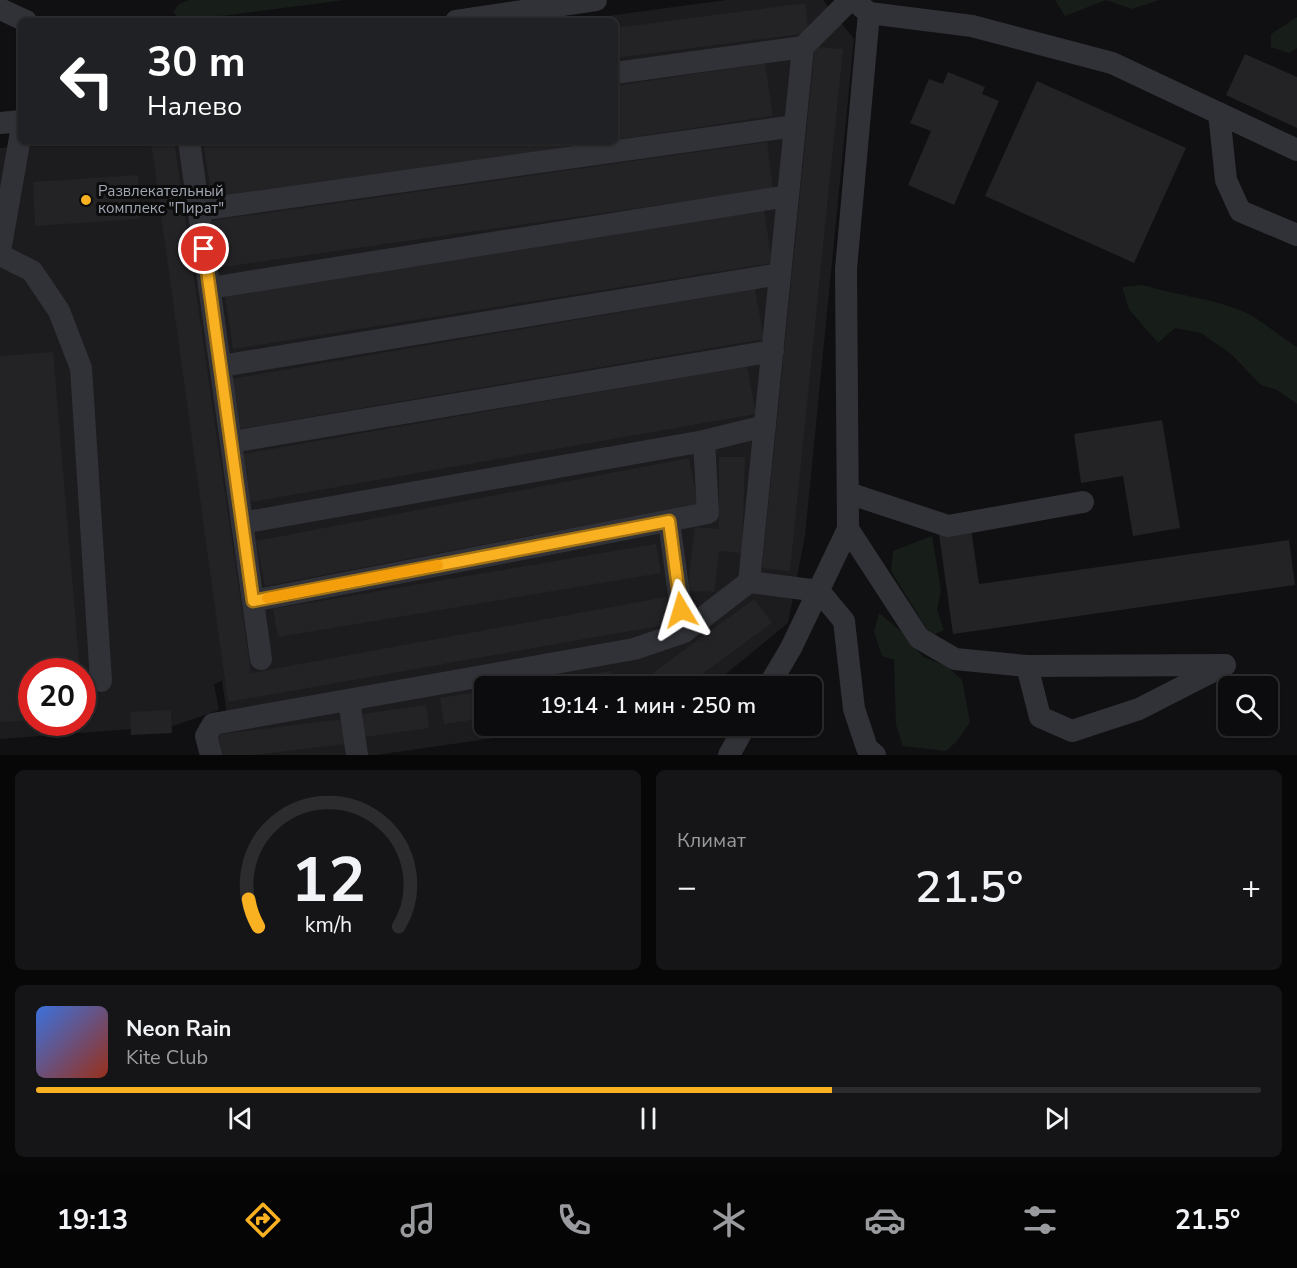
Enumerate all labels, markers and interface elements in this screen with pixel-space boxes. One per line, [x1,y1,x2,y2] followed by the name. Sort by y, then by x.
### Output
[147,34,246,91] text: 30 m
[48,42,126,120] icon: left
[147,88,242,125] text: Налево
[98,181,224,218] place label: Развлекательный комплекс "Пират"
[79,193,93,207] marker: Развлекательный комплекс "Пират"
[178,223,229,274] pin
[187,232,220,265] icon: arrive
[649,578,713,642] position arrow
[18,658,96,736] speed limit sign: 20
[1218,676,1278,736] map controls
[1218,676,1278,736] button: search
[540,691,756,721] text: 19:14 · 1 мин · 250 m
[677,827,746,854] text: Климат
[291,838,365,923] text: 12
[915,857,1023,918] text: 21.5°
[677,865,697,910] text: −
[1241,865,1261,910] text: +
[304,910,352,940] text: km/h
[126,1014,231,1044] text: Neon Rain
[126,1044,208,1071] text: Kite Club
[224,1102,257,1135] icon: previous
[632,1102,665,1135] icon: pause
[1040,1102,1073,1135] icon: next
[242,1199,284,1241] icon: directions
[397,1199,439,1241] icon: music
[553,1199,595,1241] icon: phone
[708,1199,750,1241] icon: climate
[864,1199,906,1241] icon: car
[1019,1199,1061,1241] icon: filters
[57,1202,128,1239] text: 19:13
[1175,1202,1240,1239] text: 21.5°

